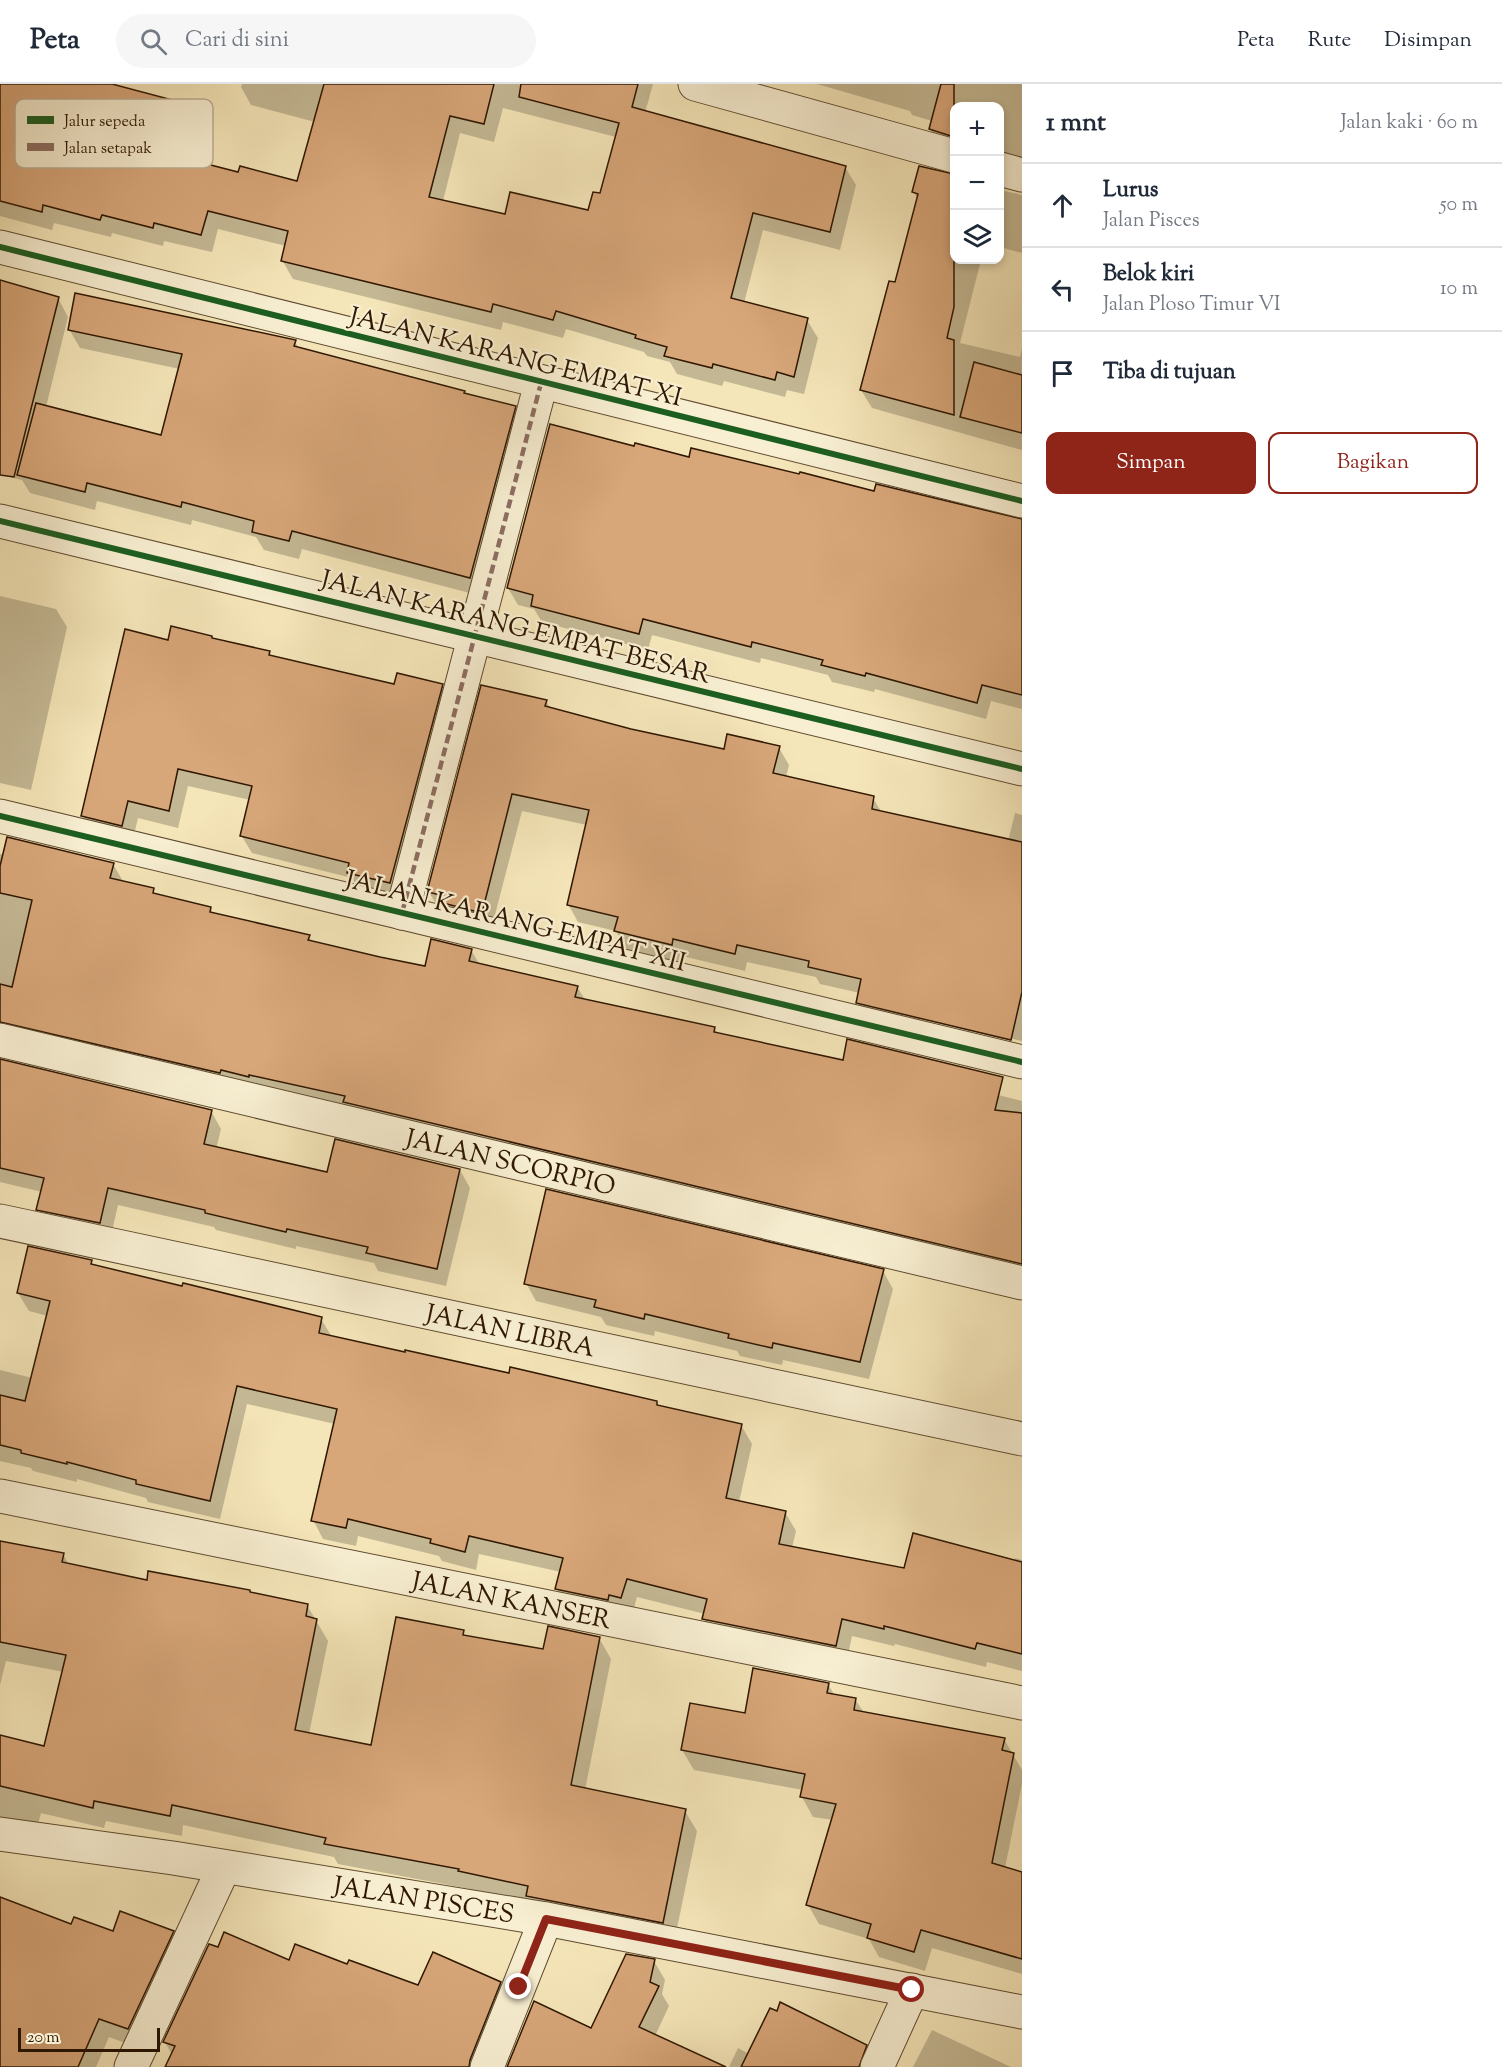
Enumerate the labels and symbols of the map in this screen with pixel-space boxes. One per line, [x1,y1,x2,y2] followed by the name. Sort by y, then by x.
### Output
[15,99,213,168] legend
[63,111,146,134] text: Jalur sepeda
[63,138,152,161] text: Jalan setapak
[343,299,686,418] street label: JALAN KARANG EMPAT XI
[315,562,714,695] street label: JALAN KARANG EMPAT BESAR
[339,862,690,983] street label: JALAN KARANG EMPAT XII
[400,1121,619,1207] street label: JALAN SCORPIO
[420,1296,598,1368] street label: JALAN LIBRA
[406,1563,614,1640] street label: JALAN KANSER
[328,1868,517,1935] street label: JALAN PISCES
[505,1973,531,1999] route end
[898,1976,924,2002] route start
[18,2025,160,2052] scale bar

